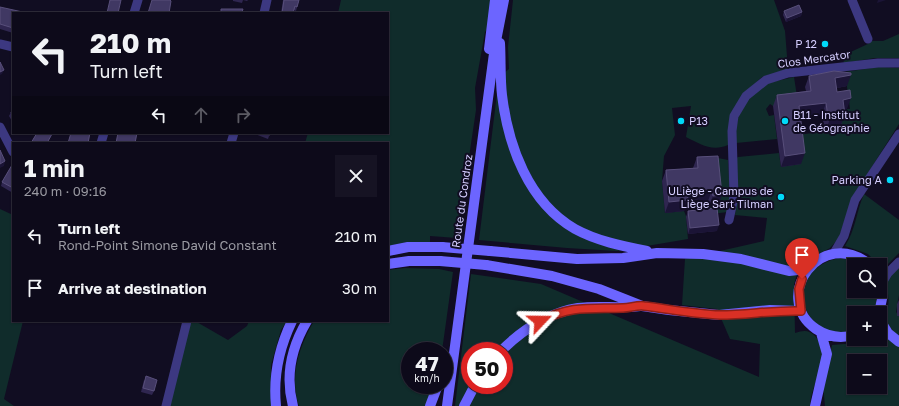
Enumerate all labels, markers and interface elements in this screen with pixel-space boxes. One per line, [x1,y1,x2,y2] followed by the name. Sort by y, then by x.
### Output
[90,26,171,59] text: 210 m
[24,28,76,80] icon: left
[795,37,817,50] place label: P 12
[820,39,830,49] marker: P 12
[777,47,852,70] street label: Clos Mercator
[90,60,163,82] text: Turn left
[148,104,170,126] icon: left
[190,104,212,126] icon: ahead
[232,104,254,126] icon: right
[793,108,870,134] place label: B11 - Institut de Géographie
[689,114,708,127] place label: P13
[676,116,686,126] marker: P13
[780,116,790,126] marker: B11 - Institut de Géographie
[24,153,84,182] text: 1 min
[449,153,475,249] street label: Route du Condroz
[335,155,377,197] button: close
[832,173,883,186] place label: Parking A
[885,175,895,185] marker: Parking A
[24,183,107,199] text: 240 m · 09:16
[668,184,773,210] place label: ULiège - Campus de Liège Sart Tilman
[776,192,786,202] marker: ULiège - Campus de Liège Sart Tilman
[58,219,120,237] text: Turn left
[24,225,46,247] icon: left
[335,227,377,245] text: 210 m
[58,237,277,253] text: Rond-Point Simone David Constant
[785,238,819,279] pin
[791,244,813,266] icon: arrive
[847,258,887,394] map controls
[847,258,887,298] button: search
[24,277,46,299] icon: arrive
[58,279,207,297] text: Arrive at destination
[342,279,377,297] text: 30 m
[519,300,561,342] position arrow
[847,306,887,346] button: +
[461,342,513,394] speed limit sign: 50
[415,351,439,375] text: 47
[847,354,887,394] button: −
[414,372,440,384] text: km/h

